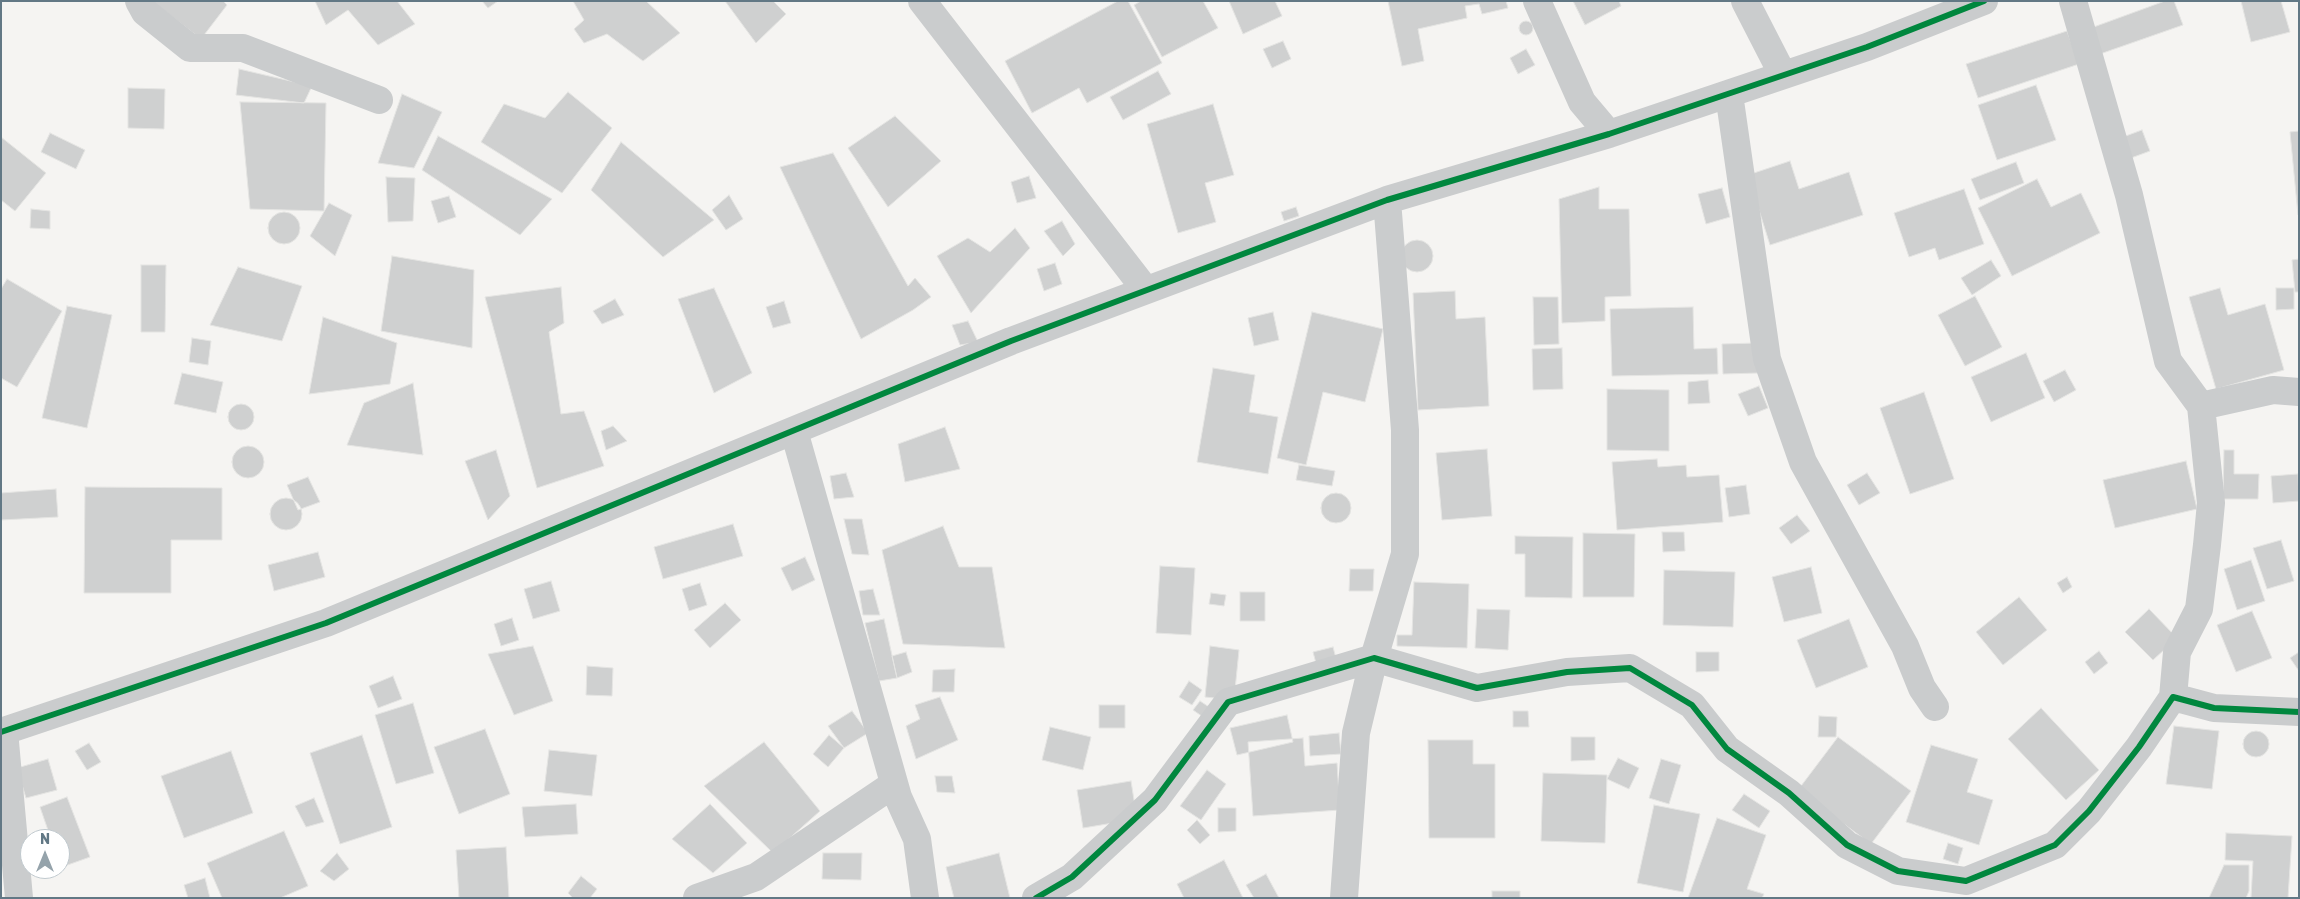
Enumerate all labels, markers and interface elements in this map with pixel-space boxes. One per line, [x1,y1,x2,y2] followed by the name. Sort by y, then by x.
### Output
[20,829,70,879] north arrow
[40,831,50,848] text: N

